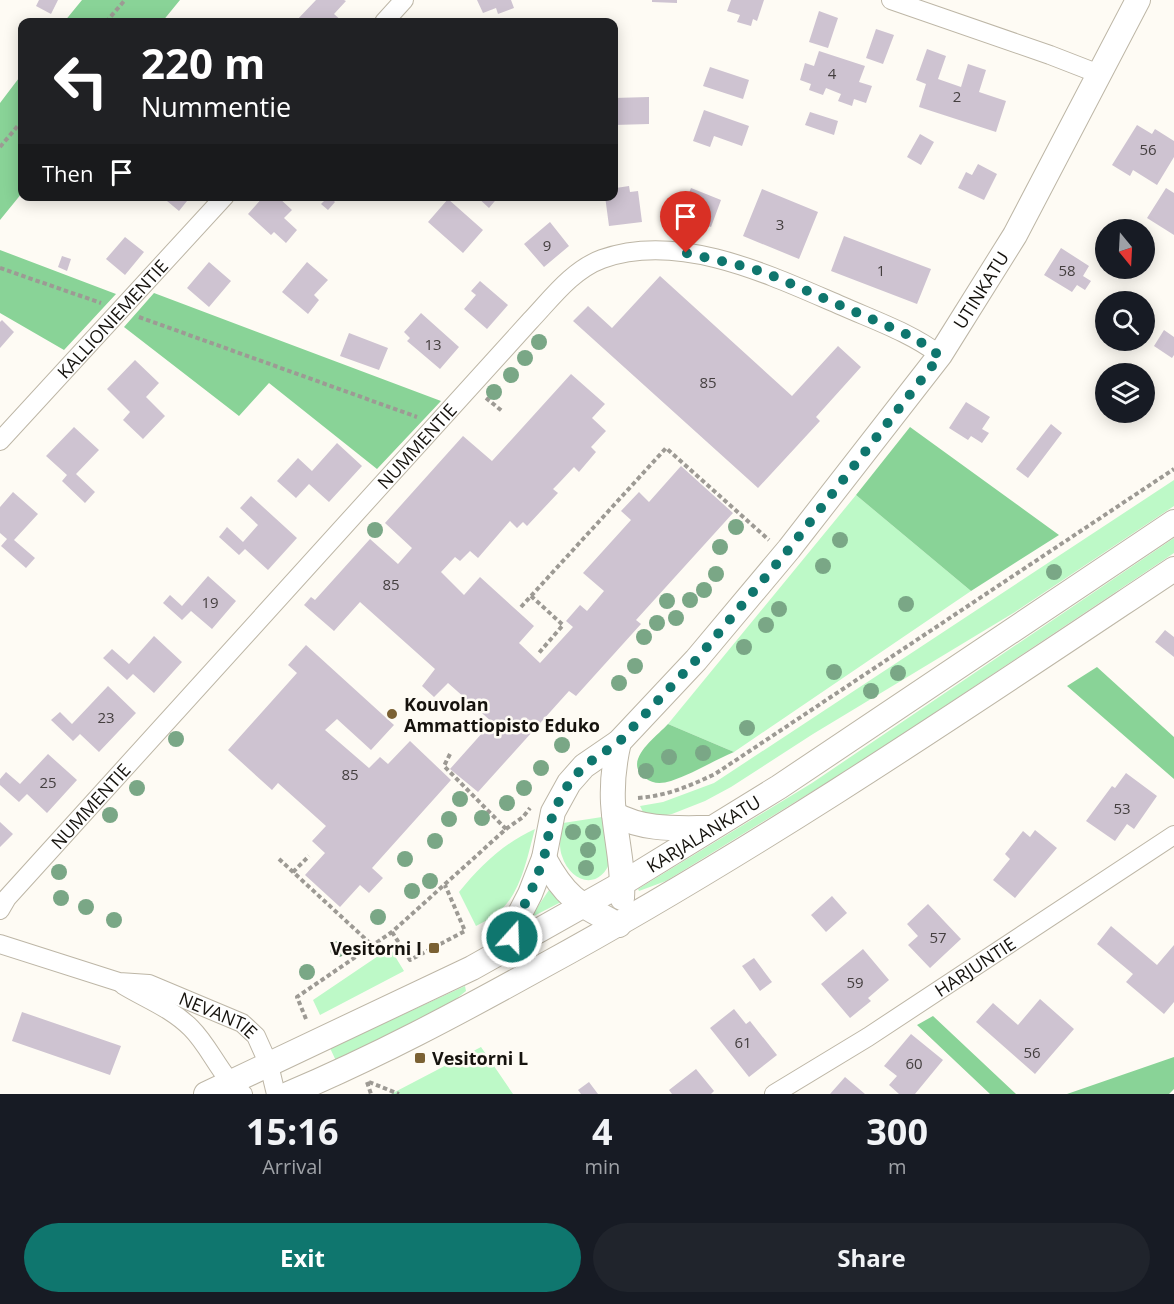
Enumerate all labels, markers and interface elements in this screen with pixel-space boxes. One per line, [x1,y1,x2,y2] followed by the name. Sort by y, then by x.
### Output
[141,34,265,91] text: 220 m
[42,42,120,120] icon: left
[828,63,837,83] house number: 4
[953,86,961,106] house number: 2
[141,88,291,125] text: Nummentie
[1139,139,1157,159] house number: 56
[105,156,138,189] icon: arrive
[42,158,93,188] text: Then
[660,191,711,253] pin
[669,200,702,233] icon: arrive
[776,214,784,234] house number: 3
[1095,219,1155,279] north arrow
[1095,219,1155,423] map controls
[543,235,551,255] house number: 9
[947,247,1014,333] street label: UTINKATU
[51,254,173,383] street label: KALLIONIEMENTIE
[877,260,885,280] house number: 1
[1058,260,1076,280] house number: 58
[1095,291,1155,351] button: search
[424,334,442,354] house number: 13
[1095,363,1155,423] button: layers
[699,372,717,392] house number: 85
[372,398,462,494] street label: NUMMENTIE
[382,574,400,594] house number: 85
[201,592,219,612] house number: 19
[404,692,600,737] place label: Kouvolan Ammattiopisto Eduko
[97,707,115,727] house number: 23
[385,707,399,721] marker: Kouvolan Ammattiopisto Eduko
[45,758,135,854] street label: NUMMENTIE
[341,764,359,784] house number: 85
[39,772,57,792] house number: 25
[642,789,765,878] street label: KARJALANKATU
[1113,798,1131,818] house number: 53
[480,905,544,969] position arrow
[929,927,947,947] house number: 57
[930,931,1020,1002] street label: HARJUNTIE
[330,936,422,960] place label: Vesitorni I
[427,941,441,955] marker: Vesitorni I
[846,972,864,992] house number: 59
[176,986,263,1044] street label: NEVANTIE
[734,1032,752,1052] house number: 61
[1023,1042,1041,1062] house number: 56
[432,1046,528,1070] place label: Vesitorni L
[413,1051,427,1065] marker: Vesitorni L
[905,1053,923,1073] house number: 60
[246,1107,339,1156] text: 15:16
[592,1107,613,1156] text: 4
[866,1107,928,1156] text: 300
[262,1153,322,1180] text: Arrival
[584,1153,620,1180] text: min
[888,1153,906,1180] text: m
[24,1223,581,1292] button: Exit
[593,1223,1150,1292] button: Share

